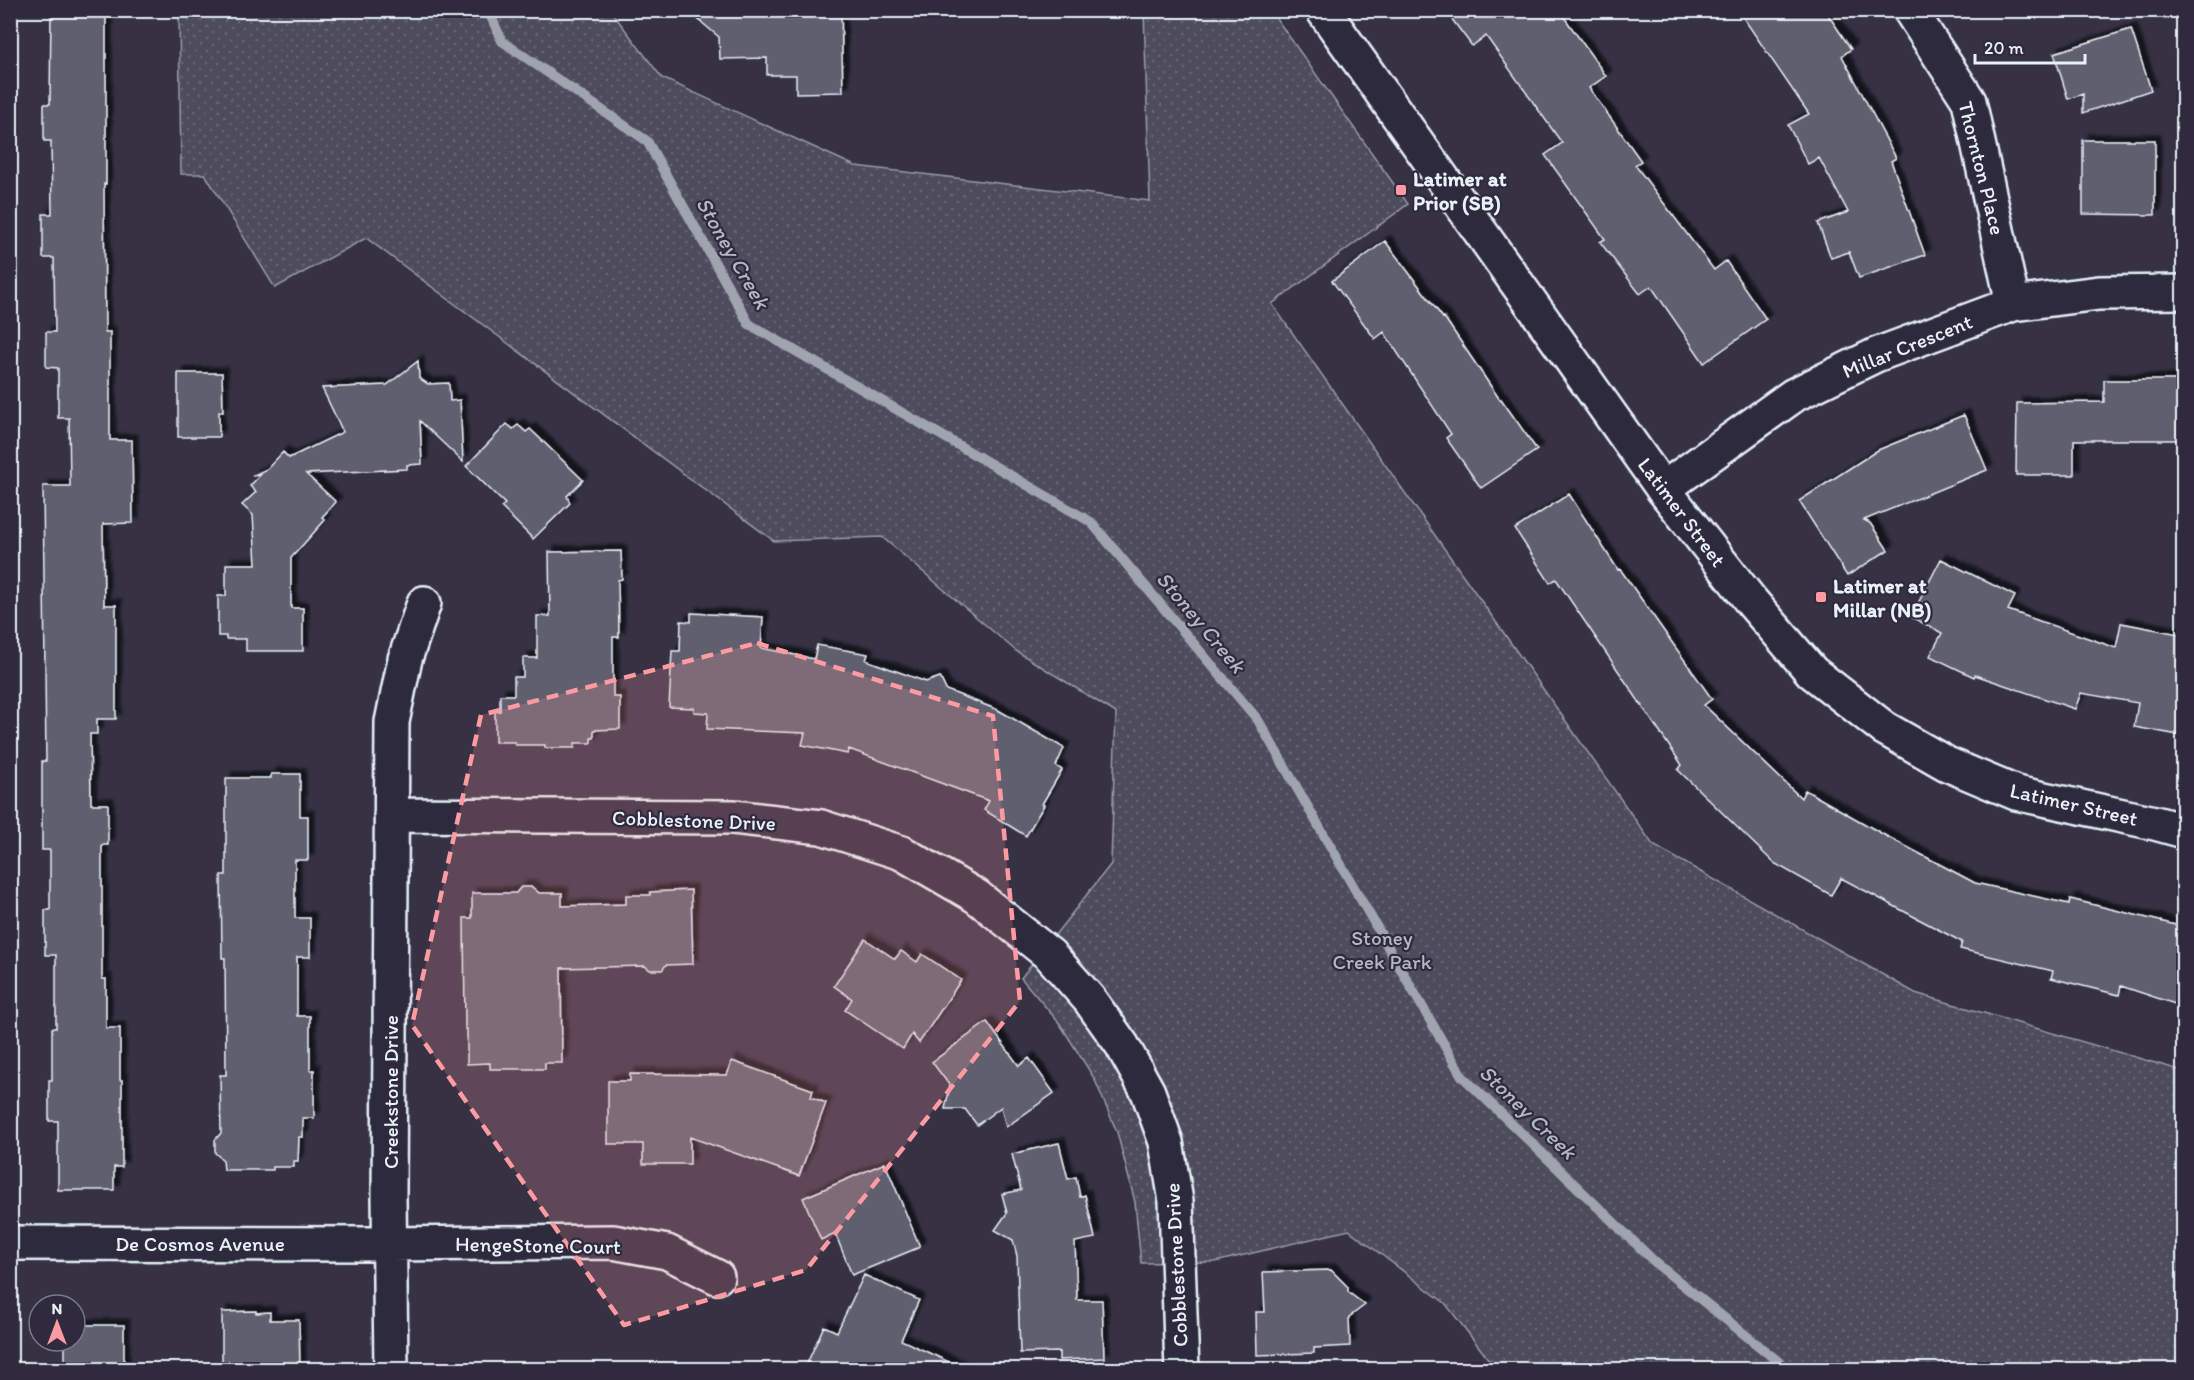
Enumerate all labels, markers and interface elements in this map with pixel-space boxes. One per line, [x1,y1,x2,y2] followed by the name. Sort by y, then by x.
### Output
[1975,27,2084,65] scale bar
[1984,37,2024,59] text: 20 m
[1953,99,2011,237] street label: Thornton Place
[1413,166,1507,216] place label: Latimer at Prior (SB)
[1394,183,1408,197] marker: Latimer at Prior (SB)
[690,192,777,315] water label: Stoney Creek
[1838,309,1976,383] street label: Millar Crescent
[1633,452,1731,572] street label: Latimer Street
[1151,566,1252,680] water label: Stoney Creek
[1833,573,1931,623] place label: Latimer at Millar (NB)
[1814,590,1828,604] marker: Latimer at Millar (NB)
[2008,777,2140,831] street label: Latimer Street
[612,805,776,835] street label: Cobblestone Drive
[1332,925,1432,974] park label: Stoney Creek Park
[378,1015,403,1169] street label: Creekstone Drive
[1474,1059,1583,1166] water label: Stoney Creek
[1159,1182,1193,1348] street label: Cobblestone Drive
[115,1231,285,1256] street label: De Cosmos Avenue
[455,1231,621,1259] street label: HengeStone Court
[27,1293,87,1353] north arrow
[52,1299,62,1318] text: N

